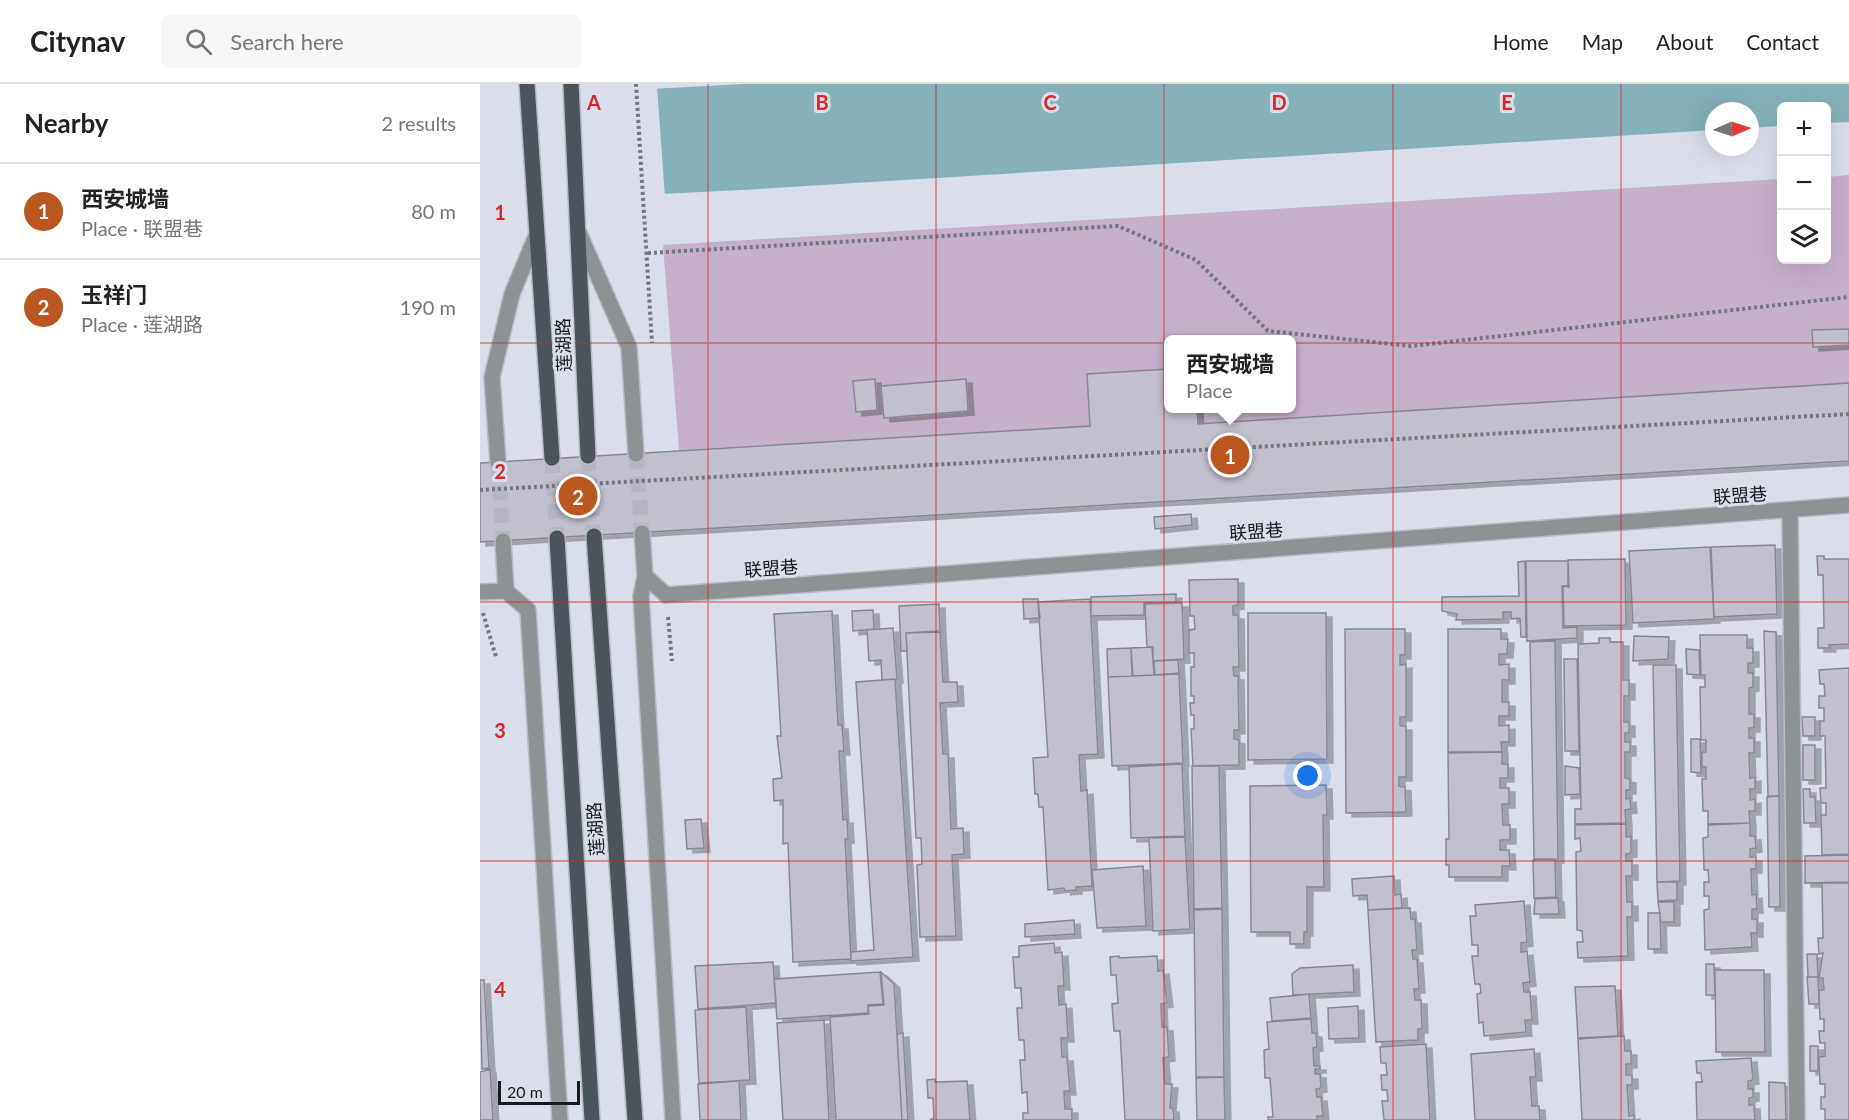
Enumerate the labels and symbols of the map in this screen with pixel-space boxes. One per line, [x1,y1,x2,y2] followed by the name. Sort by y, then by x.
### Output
[586,90,601,114] text: A
[815,90,829,114] text: B
[1043,90,1057,114] text: C
[1271,90,1287,114] text: D
[1501,90,1513,114] text: E
[1705,102,1759,156] north arrow
[494,200,506,224] text: 1
[551,318,575,372] street label: 莲湖路
[1210,432,1250,478] pin: 1
[494,459,506,483] text: 2
[558,474,598,518] pin: 2
[1712,482,1768,508] street label: 联盟巷
[1228,518,1284,544] street label: 联盟巷
[743,555,799,581] street label: 联盟巷
[494,718,506,742] text: 3
[1293,761,1322,790] your location
[582,801,608,857] street label: 莲湖路
[494,977,506,1001] text: 4
[498,1078,580,1106] scale bar

